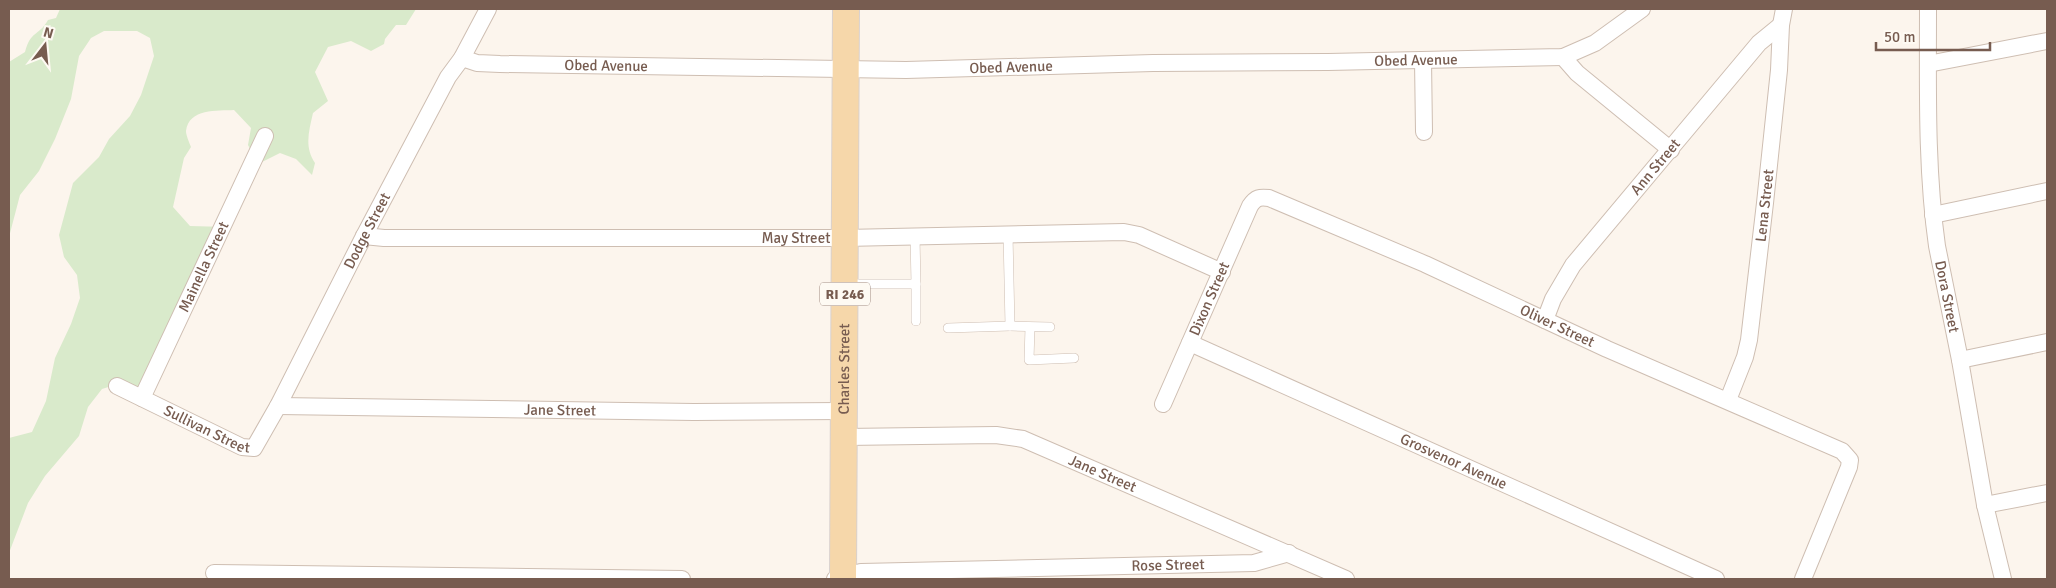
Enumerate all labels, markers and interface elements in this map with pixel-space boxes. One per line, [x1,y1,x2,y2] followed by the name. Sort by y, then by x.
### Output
[20,20,70,70] north arrow
[1876,20,1990,52] scale bar
[41,23,55,42] text: N
[1884,28,1915,46] text: 50 m
[1374,50,1458,70] street label: Obed Avenue
[564,56,648,75] street label: Obed Avenue
[969,57,1053,77] street label: Obed Avenue
[1627,135,1684,199] street label: Ann Street
[1752,168,1778,243] street label: Lena Street
[340,190,394,272] street label: Dodge Street
[175,218,233,315] street label: Mainella Street
[761,229,830,247] street label: May Street
[1185,259,1233,338] street label: Dixon Street
[1931,259,1963,334] street label: Dora Street
[820,282,870,306] road number: RI 246
[1517,301,1598,351] street label: Oliver Street
[835,323,853,415] street label: Charles Street
[161,401,251,457] street label: Sullivan Street
[524,401,596,420] street label: Jane Street
[1397,430,1510,493] street label: Grosvenor Avenue
[1066,451,1139,496] street label: Jane Street
[1131,555,1205,575] street label: Rose Street

